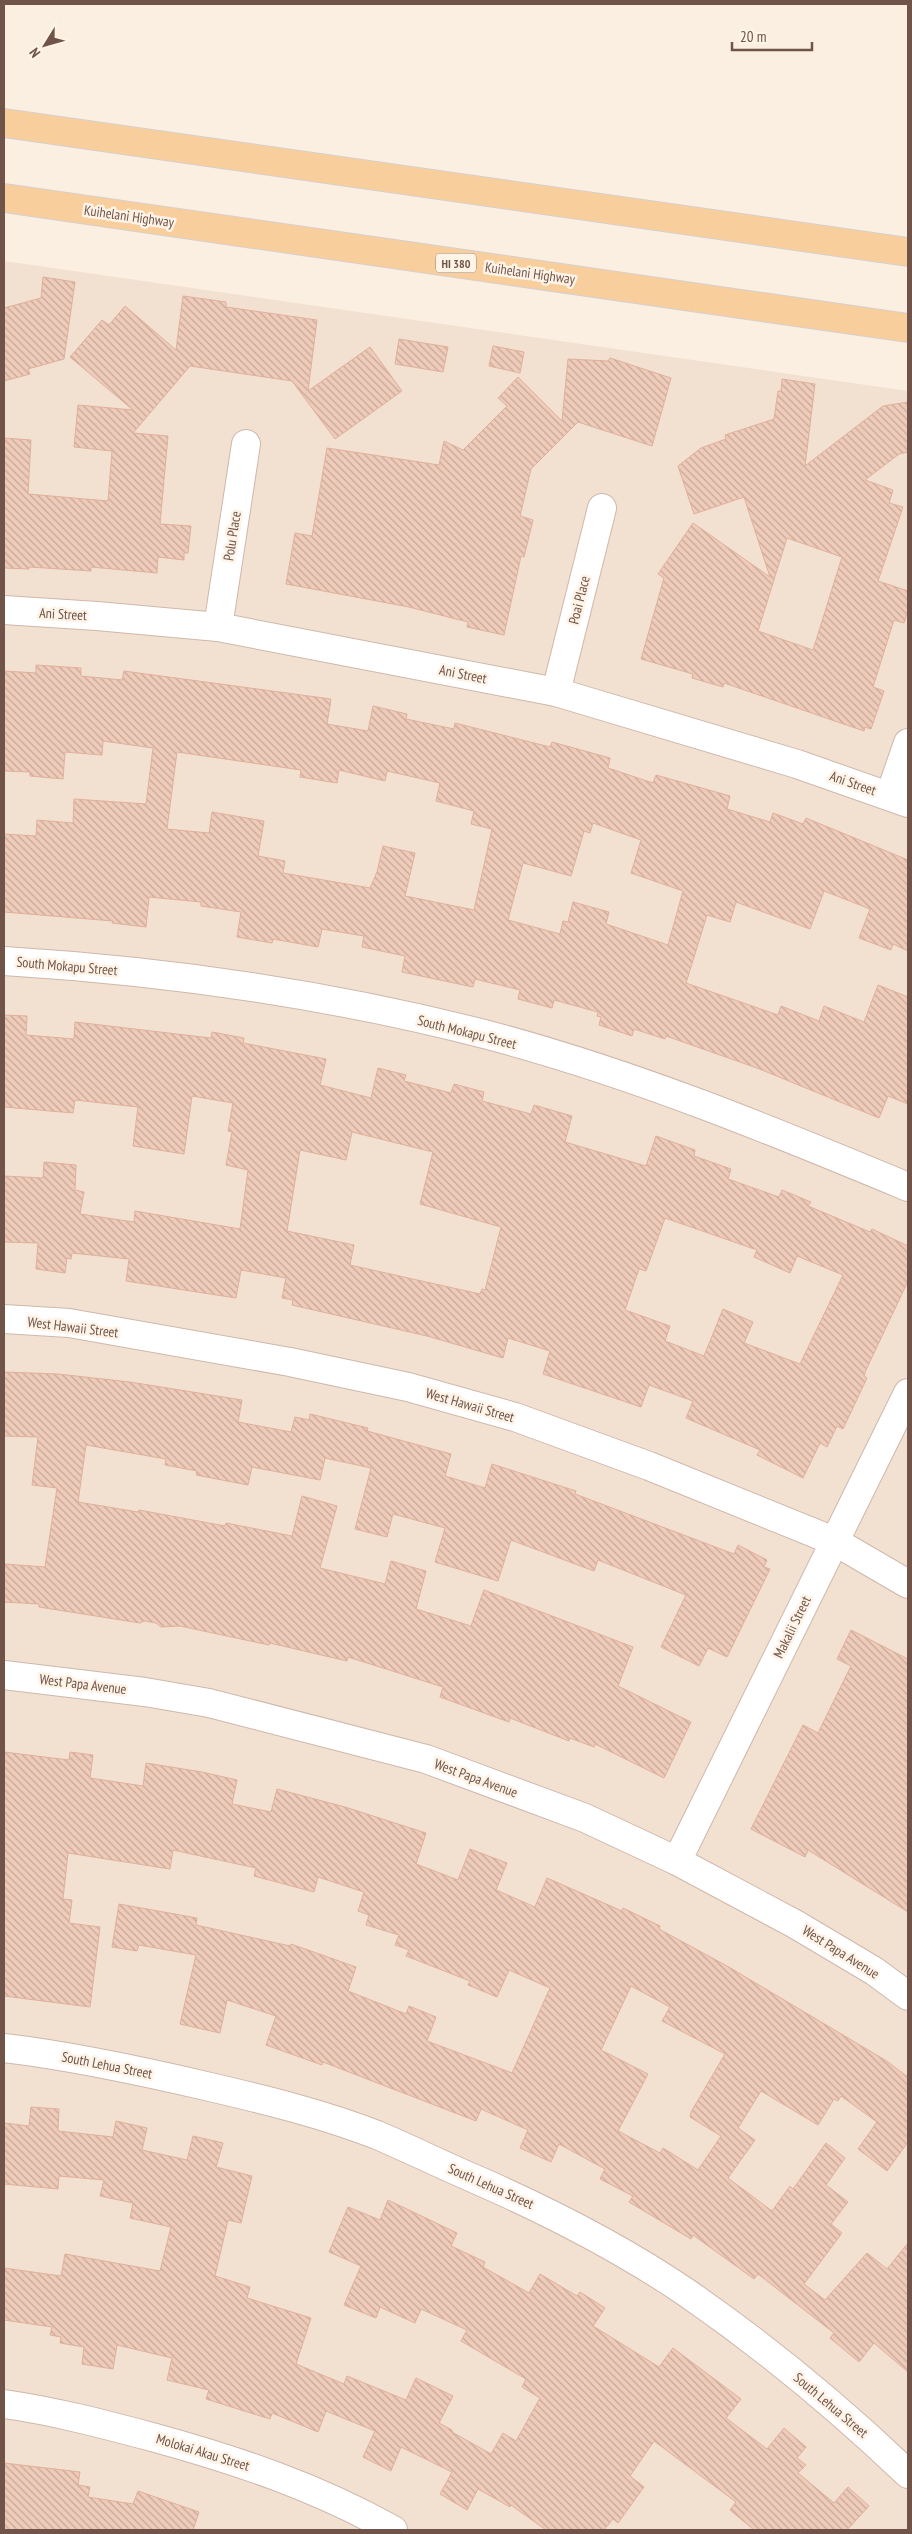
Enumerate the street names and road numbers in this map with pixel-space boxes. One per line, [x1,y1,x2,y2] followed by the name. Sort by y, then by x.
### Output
[83,201,176,231] street label: Kuihelani Highway
[436,254,476,272] road number: HI 380
[484,258,577,288] street label: Kuihelani Highway
[219,510,245,562] street label: Polu Place
[564,574,594,626] street label: Poai Place
[39,604,87,624] street label: Ani Street
[438,661,488,687] street label: Ani Street
[827,767,879,799] street label: Ani Street
[16,953,118,979] street label: South Mokapu Street
[416,1011,518,1053] street label: South Mokapu Street
[27,1313,120,1342] street label: West Hawaii Street
[424,1384,516,1426] street label: West Hawaii Street
[769,1593,815,1661] street label: Makalii Street
[38,1670,128,1698] street label: West Papa Avenue
[432,1755,520,1801] street label: West Papa Avenue
[799,1921,883,1983] street label: West Papa Avenue
[60,2047,154,2083] street label: South Lehua Street
[445,2159,537,2213] street label: South Lehua Street
[790,2369,872,2442] street label: South Lehua Street
[154,2429,252,2475] street label: Molokai Akau Street

